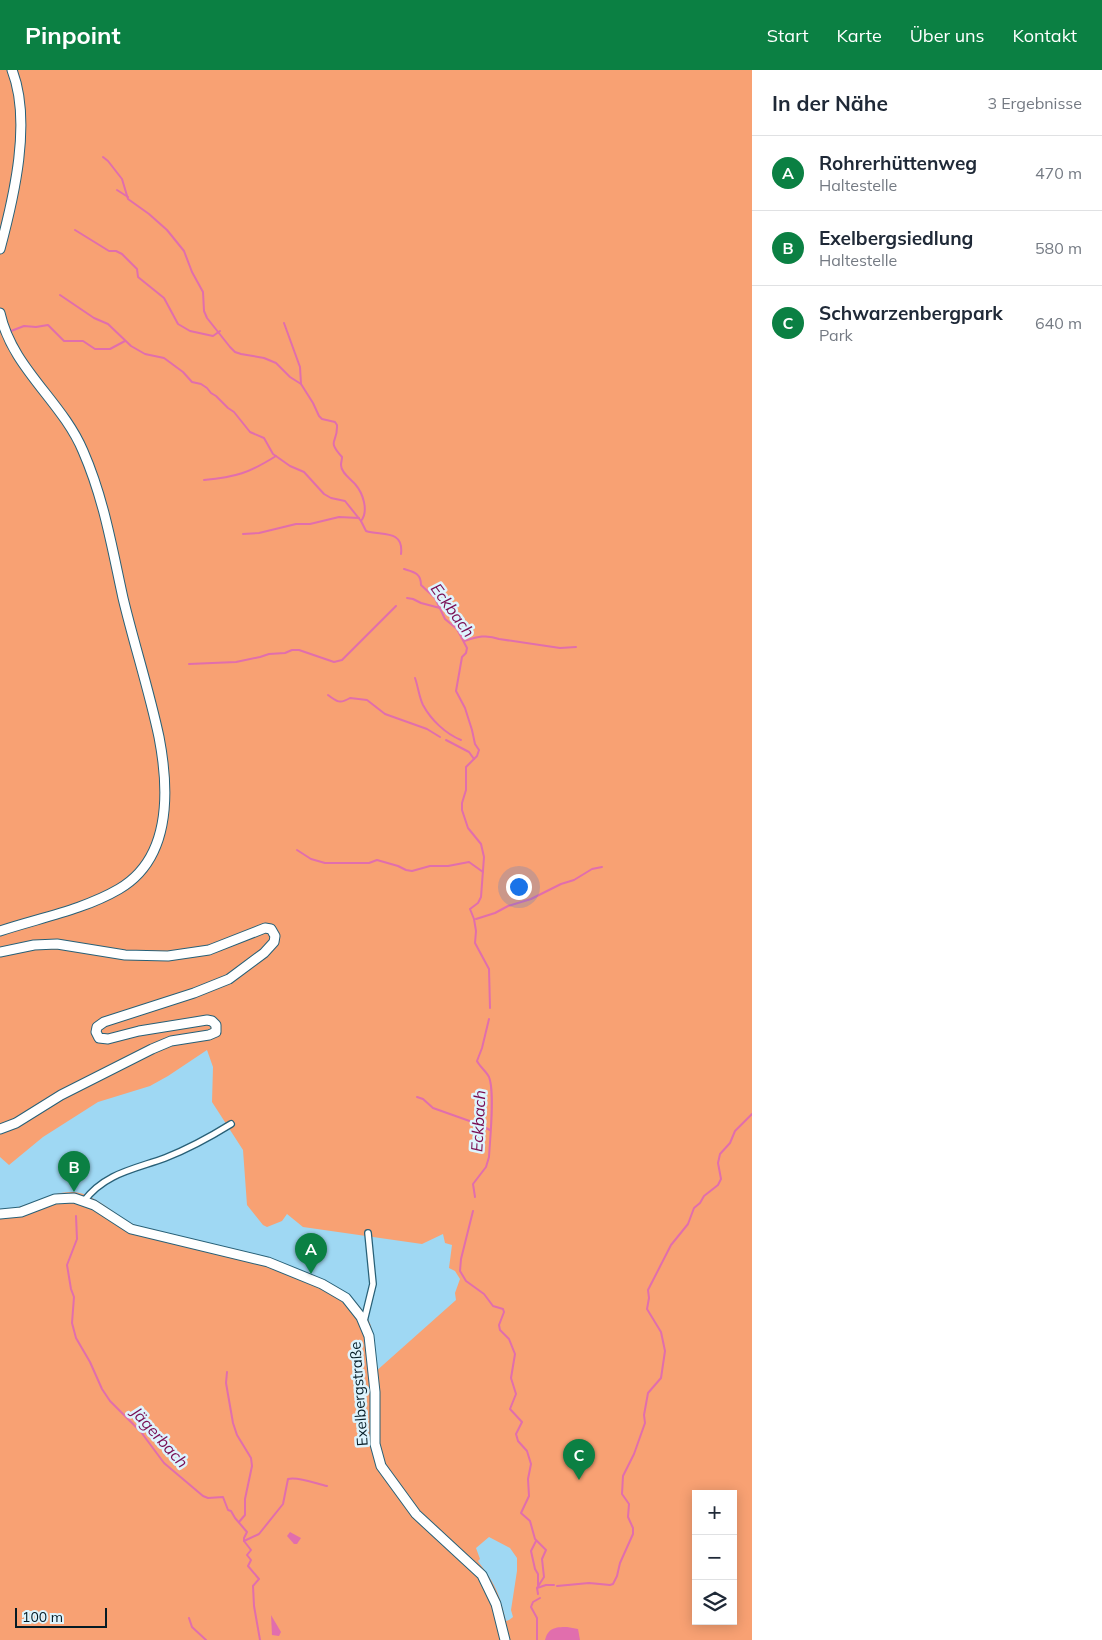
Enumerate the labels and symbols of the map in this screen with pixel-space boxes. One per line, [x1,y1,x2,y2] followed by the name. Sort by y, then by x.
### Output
[427,579,479,641] water label: Eckbach
[506,874,532,900] your location
[466,1090,490,1152] water label: Eckbach
[58,1151,90,1192] pin: B
[295,1233,327,1274] pin: A
[345,1341,372,1447] street label: Exelbergstraße
[126,1401,193,1472] water label: Jägerbach
[563,1439,595,1480] pin: C
[15,1605,108,1628] scale bar

